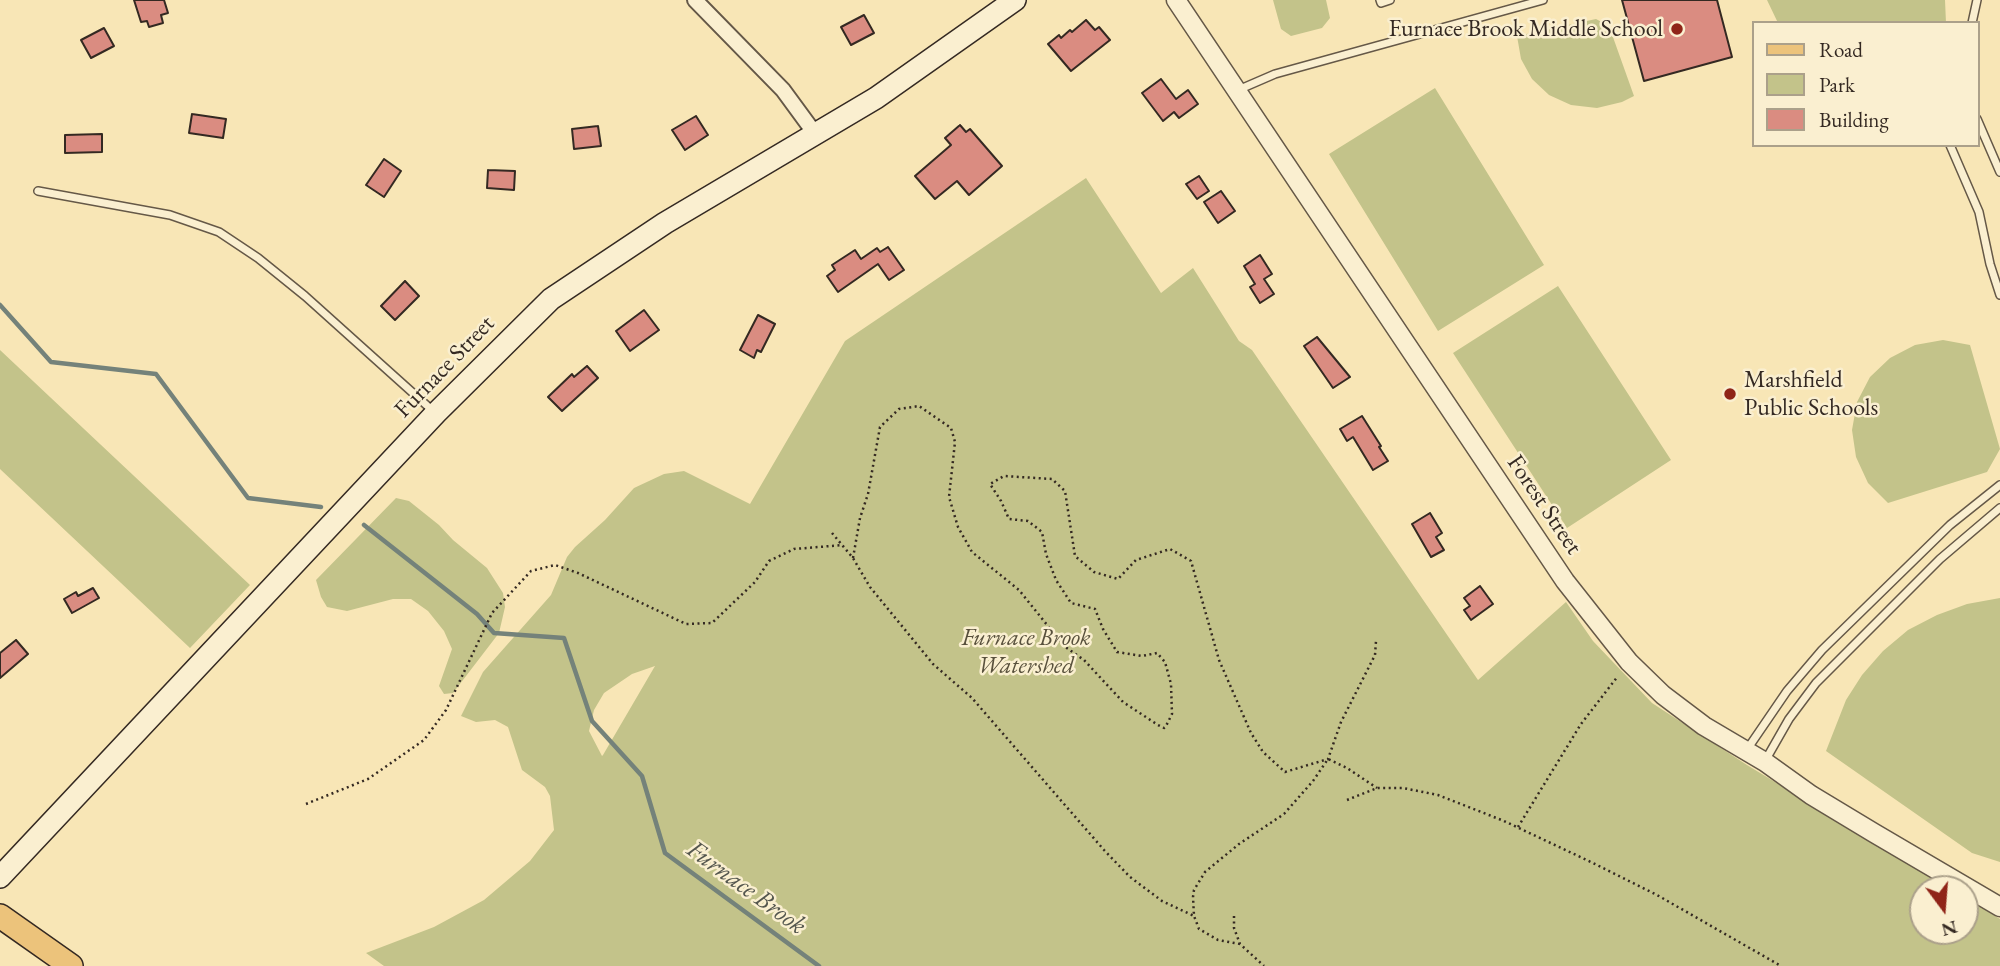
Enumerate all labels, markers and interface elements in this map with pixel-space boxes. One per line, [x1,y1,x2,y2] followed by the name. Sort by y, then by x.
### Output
[1389,15,1663,43] place label: Furnace Brook Middle School
[1669,21,1685,37] marker: Furnace Brook Middle School
[1752,21,1979,147] legend
[1819,36,1863,63] text: Road
[1819,71,1855,98] text: Park
[1819,106,1889,133] text: Building
[389,310,501,424] street label: Furnace Street
[1744,366,1878,422] place label: Marshfield Public Schools
[1722,386,1738,402] marker: Marshfield Public Schools
[1500,450,1588,560] street label: Forest Street
[961,624,1091,680] park label: Furnace Brook Watershed
[680,834,812,942] water label: Furnace Brook
[1909,875,1979,945] north arrow
[1939,915,1960,943] text: N

